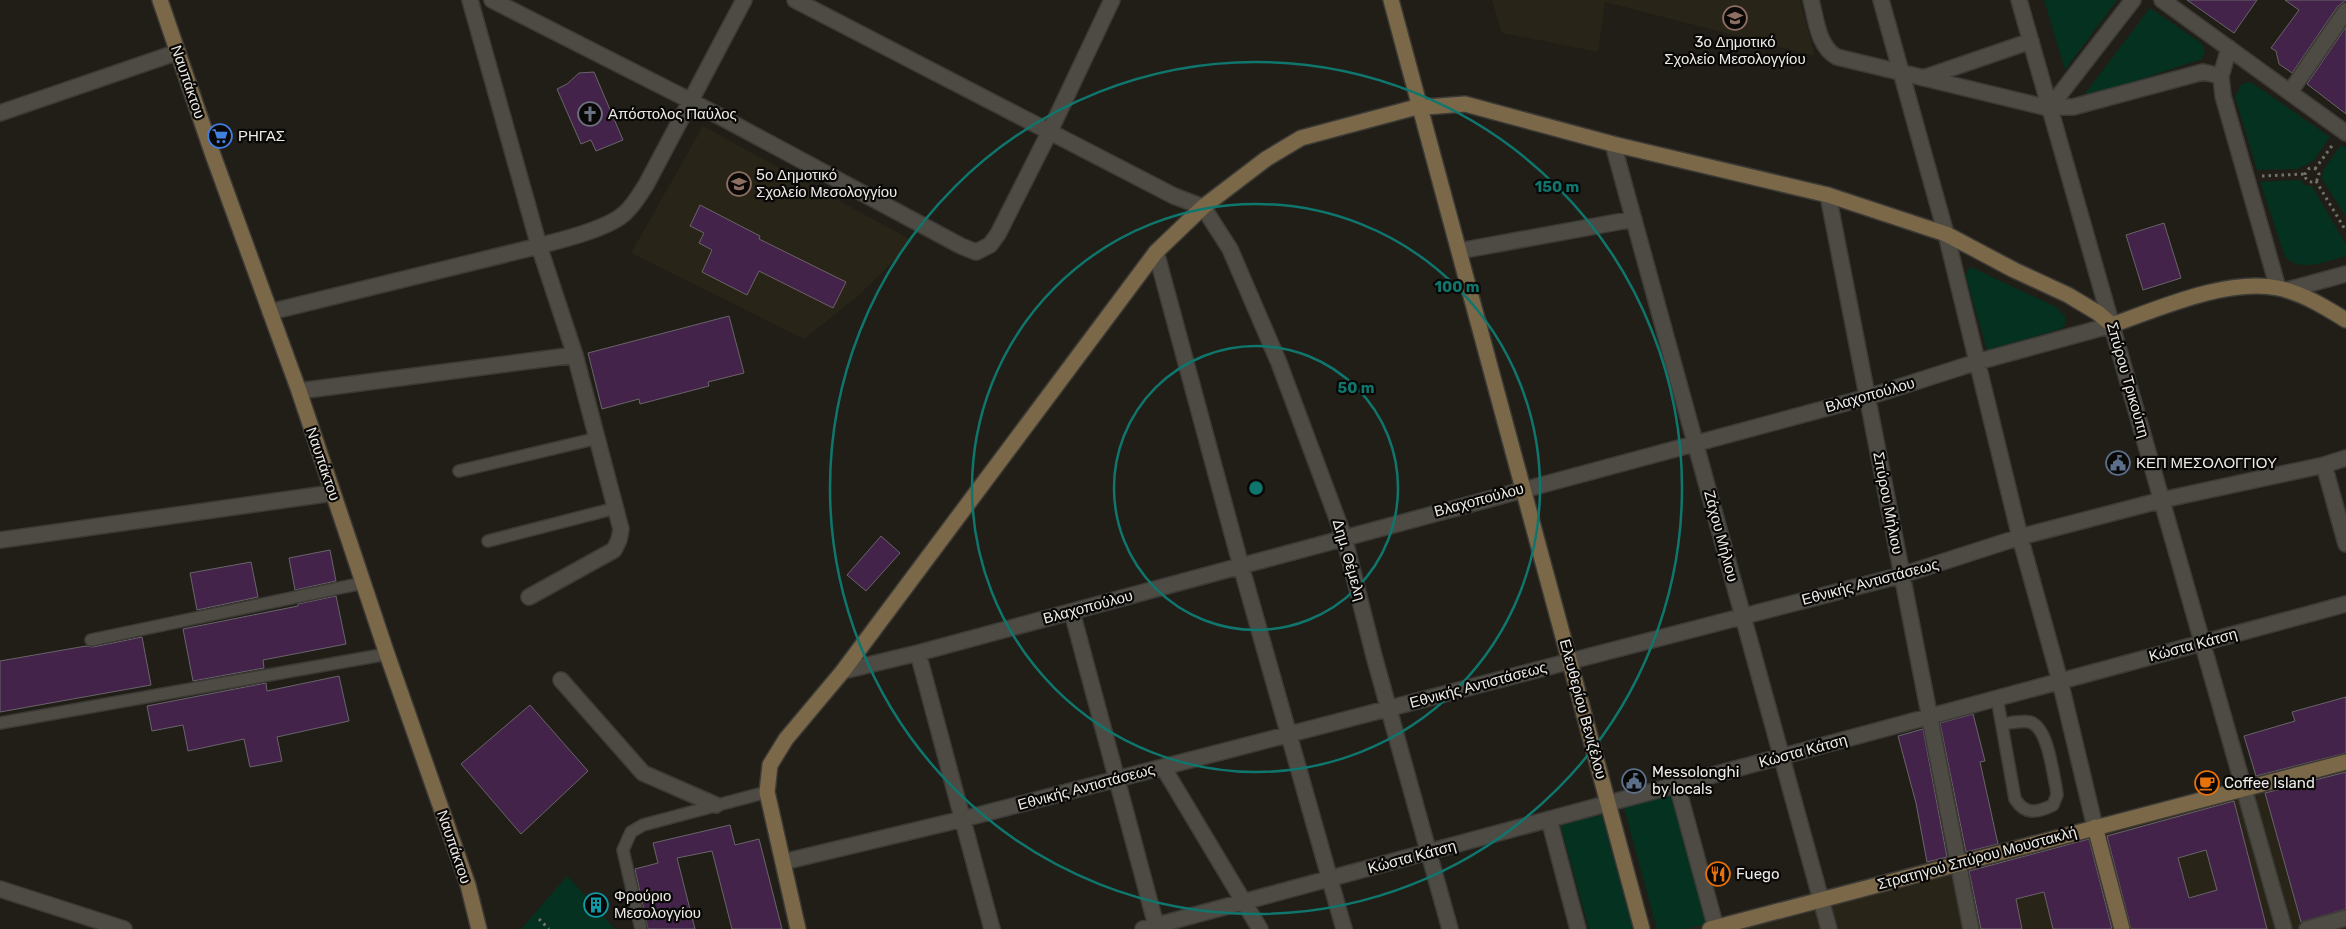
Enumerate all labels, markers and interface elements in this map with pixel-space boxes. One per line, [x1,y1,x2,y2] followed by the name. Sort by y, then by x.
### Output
[1722,5,1748,31] school or university icon: 3ο Δημοτικό Σχολείο Μεσολογγίου
[1664,33,1806,68] place label: 3ο Δημοτικό Σχολείο Μεσολογγίου
[167,43,209,121] street label: Ναυπάκτου
[577,101,603,127] church icon: Απόστολος Παύλος
[608,105,737,123] place label: Απόστολος Παύλος
[207,123,233,149] supermarket icon: ΡΗΓΑΣ
[238,127,285,145] place label: ΡΗΓΑΣ
[756,166,897,201] place label: 5ο Δημοτικό Σχολείο Μεσολογγίου
[726,171,752,197] school or university icon: 5ο Δημοτικό Σχολείο Μεσολογγίου
[1535,178,1579,196] text: 150 m
[1435,278,1479,296] text: 100 m
[2103,320,2153,440] street label: Σπύρου Τρικούπη
[1823,374,1917,416] street label: Βλαχοπούλου
[1338,379,1374,397] text: 50 m
[302,425,344,503] street label: Ναυπάκτου
[1869,450,1907,556] street label: Σπύρου Μήλιου
[2105,450,2131,476] public building icon: ΚΕΠ ΜΕΣΟΛΟΓΓΙΟΥ
[2136,454,2277,472] place label: ΚΕΠ ΜΕΣΟΛΟΓΓΙΟΥ
[1247,479,1265,497] centre of rings
[1432,479,1526,521] street label: Βλαχοπούλου
[1700,488,1742,584] street label: Ζάχου Μήλιου
[1329,517,1369,603] street label: Δημ. Θέμελη
[1800,555,1940,609] street label: Εθνικής Αντιστάσεως
[1041,586,1135,628] street label: Βλαχοπούλου
[2147,625,2239,665] street label: Κώστα Κάτση
[1556,637,1610,781] street label: Ελευθερίου Βενιζέλου
[1408,658,1548,712] street label: Εθνικής Αντιστάσεως
[1757,731,1849,771] street label: Κώστα Κάτση
[1016,760,1156,814] street label: Εθνικής Αντιστάσεως
[1652,763,1739,798] place label: Messolonghi by locals
[1621,768,1647,794] public building icon: Messolonghi by locals
[2194,770,2220,796] cafe icon: Coffee Island
[2224,774,2315,792] place label: Coffee Island
[433,808,475,886] street label: Ναυπάκτου
[1875,823,2079,893] street label: Στρατηγού Σπύρου Μουστακλή
[1366,837,1458,877] street label: Κώστα Κάτση
[1705,861,1731,887] restaurant icon: Fuego
[1736,865,1780,883] place label: Fuego
[614,887,701,922] place label: Φρούριο Μεσολογγίου
[583,892,609,918] building icon: Φρούριο Μεσολογγίου

